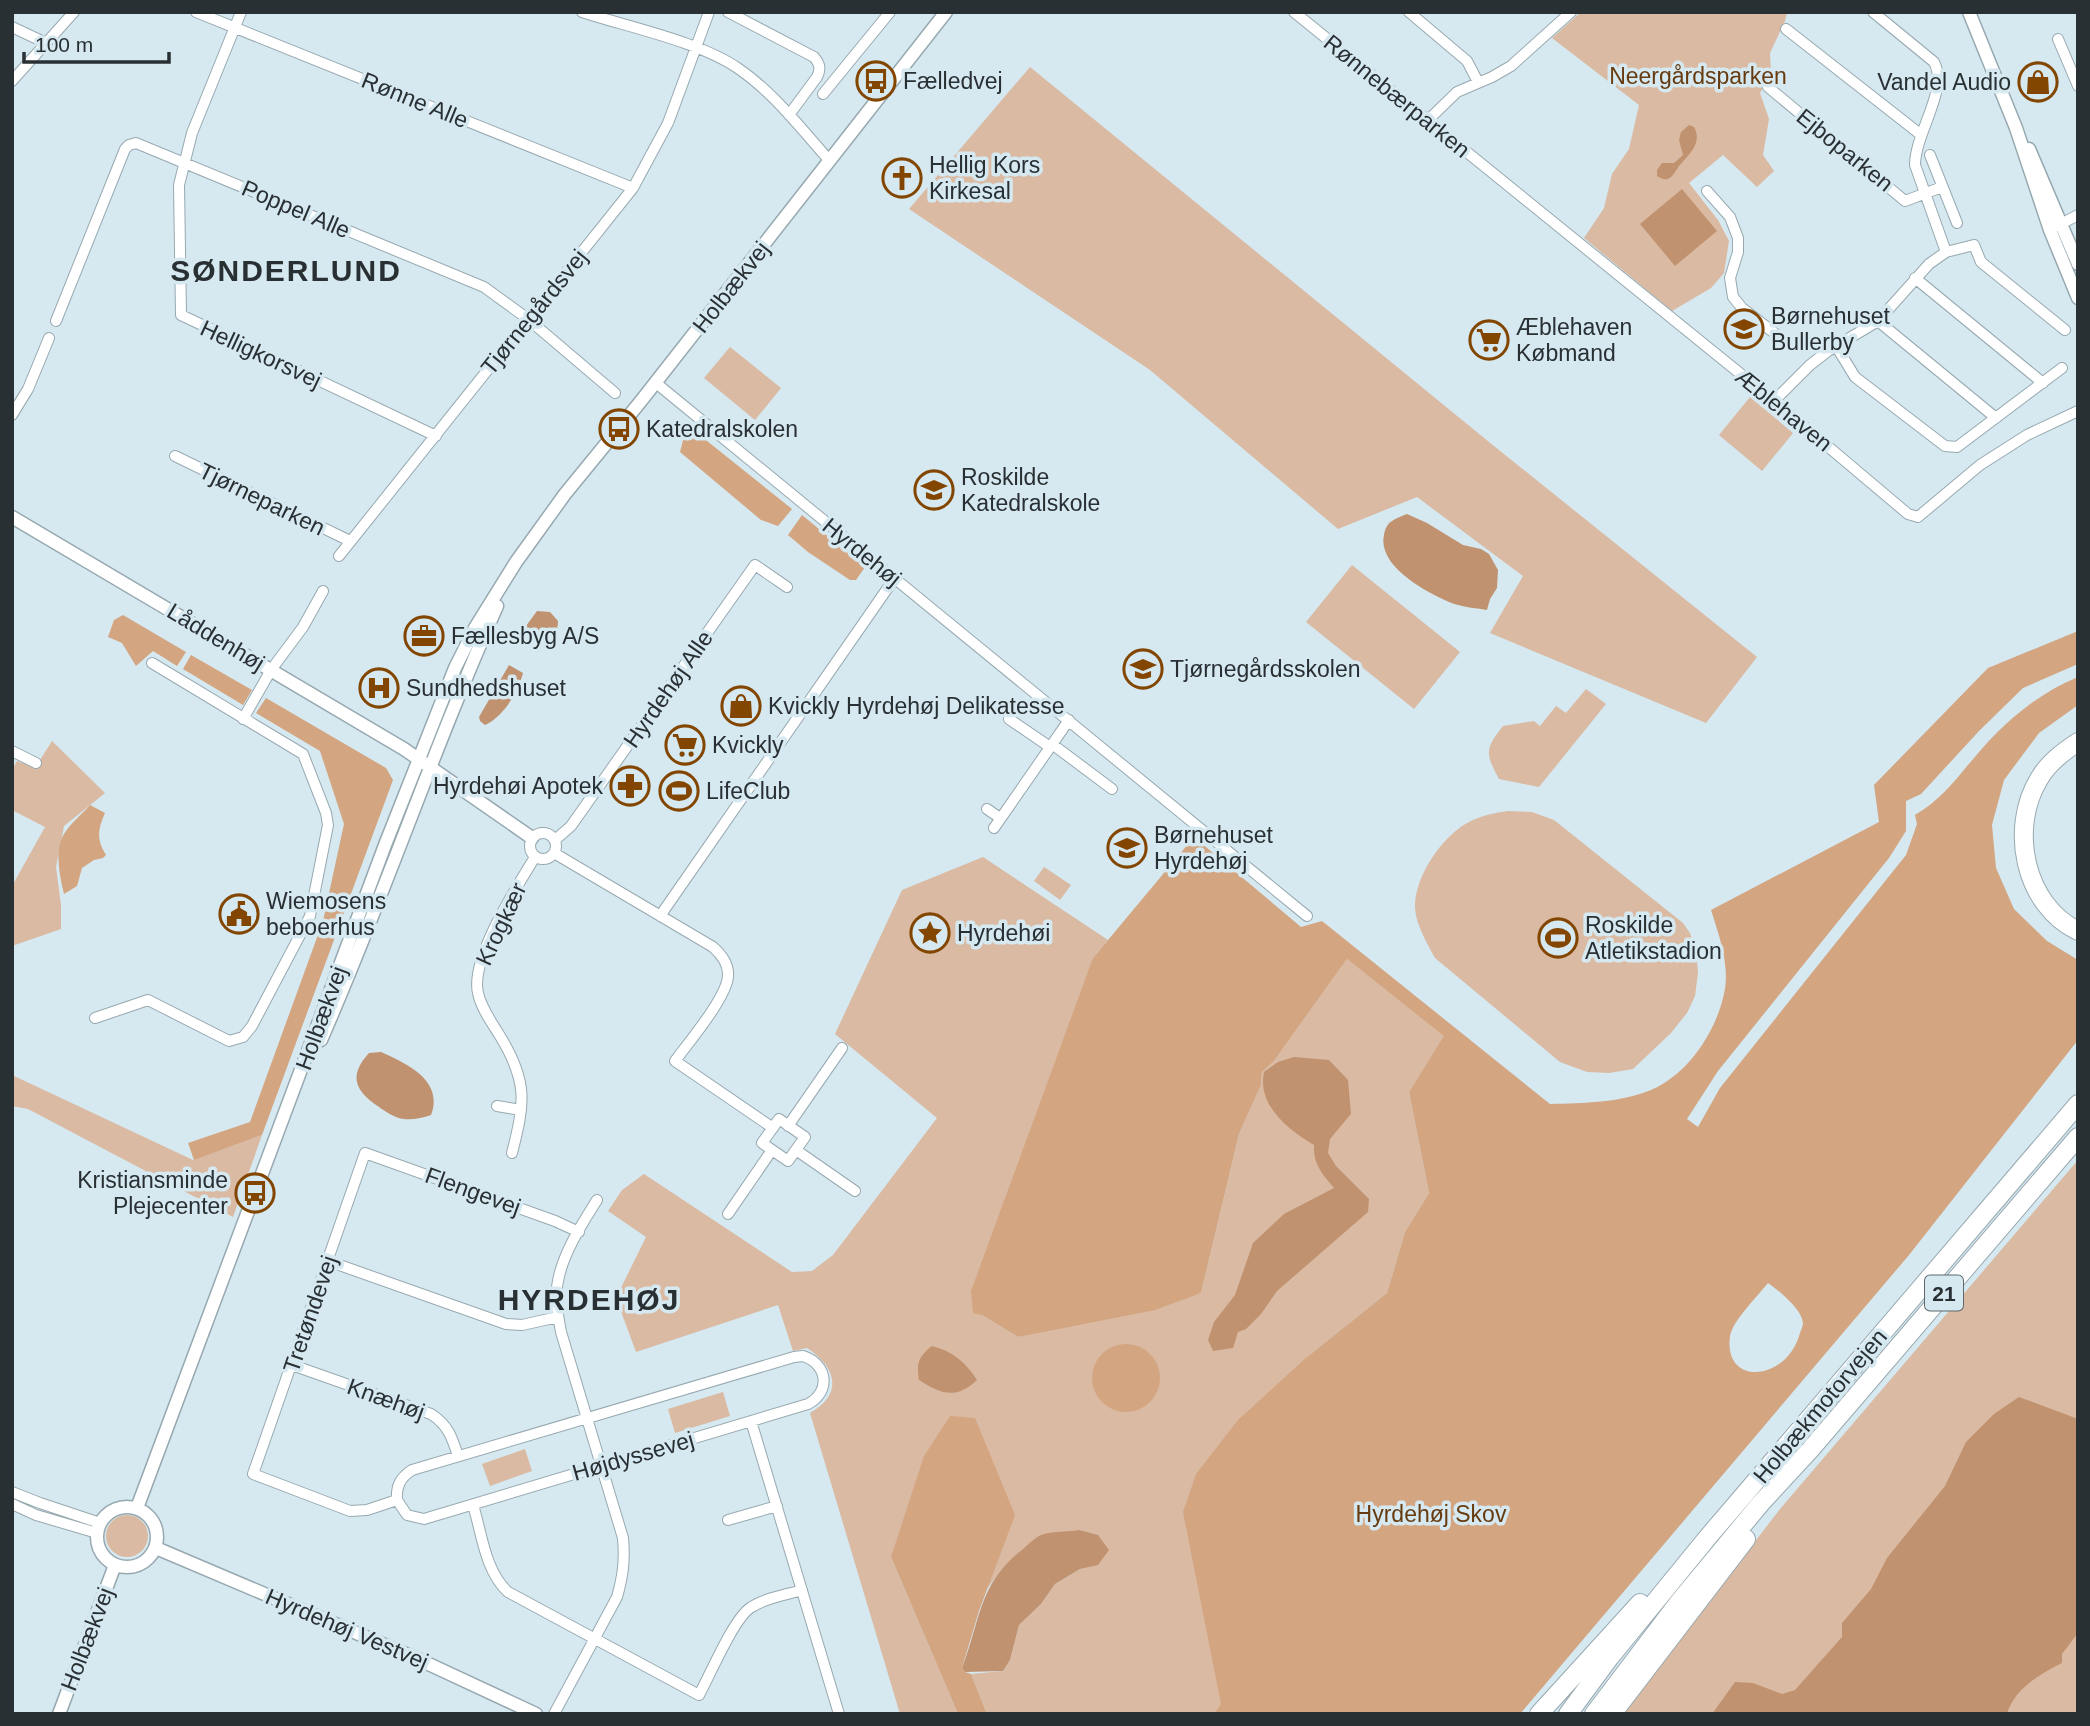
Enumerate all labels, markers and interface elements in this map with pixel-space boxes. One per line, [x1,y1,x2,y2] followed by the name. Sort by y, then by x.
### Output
[24,21,170,65] scale bar
[1319,29,1475,163] street label: Rønnebærparken
[35,33,93,56] text: 100 m
[855,60,897,102] bus stop icon: Fælledvej
[2017,61,2059,103] shop icon: Vandel Audio
[1609,63,1787,89] park label: Neergårdsparken
[358,67,472,133] street label: Rønne Alle
[903,68,1003,94] place label: Fælledvej
[1877,69,2011,95] place label: Vandel Audio
[1792,103,1898,197] street label: Ejboparken
[929,152,1040,204] place label: Hellig Kors Kirkesal
[881,157,923,199] church icon: Hellig Kors Kirkesal
[238,175,354,243] street label: Poppel Alle
[687,236,775,338] street label: Holbækvej
[476,244,592,380] street label: Tjørnegårdsvej
[170,254,402,287] district label: SØNDERLUND
[1771,303,1891,355] place label: Børnehuset Bullerby
[1723,308,1765,350] school or university icon: Børnehuset Bullerby
[1516,314,1632,366] place label: Æblehaven Købmand
[196,315,326,393] street label: Helligkorsvej
[1468,319,1510,361] supermarket icon: Æblehaven Købmand
[1731,363,1837,457] street label: Æblehaven
[598,408,640,450] bus stop icon: Katedralskolen
[646,416,798,442] place label: Katedralskolen
[195,457,329,541] street label: Tjørneparken
[961,464,1100,516] place label: Roskilde Katedralskole
[913,469,955,511] school or university icon: Roskilde Katedralskole
[818,513,906,591] street label: Hyrdehøj
[163,598,269,676] street label: Låddenhøj
[403,615,445,657] office icon: Fællesbyg A/S
[451,623,599,649] place label: Fællesbyg A/S
[618,626,718,752] street label: Hyrdehøj Alle
[1122,648,1164,690] school or university icon: Tjørnegårdsskolen
[1170,656,1360,682] place label: Tjørnegårdsskolen
[358,667,400,709] hospital icon: Sundhedshuset
[406,675,566,701] place label: Sundhedshuset
[720,685,762,727] shop icon: Kvickly Hyrdehøj Delikatesse
[768,693,1065,719] place label: Kvickly Hyrdehøj Delikatesse
[664,724,706,766] supermarket icon: Kvickly
[712,732,784,758] place label: Kvickly
[609,765,651,807] pharmacy icon: Hyrdehøi Apotek
[658,770,700,812] sports icon: LifeClub
[433,773,603,799] place label: Hyrdehøi Apotek
[706,778,790,804] place label: LifeClub
[1154,822,1274,874] place label: Børnehuset Hyrdehøj
[1106,827,1148,869] school or university icon: Børnehuset Hyrdehøj
[471,878,532,969] street label: Krogkær
[266,888,386,940] place label: Wiemosens beboerhus
[218,893,260,935] public building icon: Wiemosens beboerhus
[909,912,951,954] place icon: Hyrdehøi
[1585,912,1722,964] place label: Roskilde Atletikstadion
[1537,917,1579,959] sports icon: Roskilde Atletikstadion
[957,920,1050,946] place label: Hyrdehøi
[290,963,352,1073] street label: Holbækvej
[422,1162,524,1220] street label: Flengevej
[77,1167,228,1219] place label: Kristiansminde Plejecenter
[234,1172,276,1214] bus stop icon: Kristiansminde Plejecenter
[278,1252,342,1376] street label: Tretøndevej
[1925,1276,1963,1310] road number: 21
[498,1283,680,1316] district label: HYRDEHØJ
[1748,1324,1892,1488] street label: Holbækmotorvejen
[344,1373,428,1425] street label: Knæhøj
[569,1426,697,1486] street label: Højdyssevej
[1356,1501,1507,1527] park label: Hyrdehøj Skov
[262,1583,432,1675] street label: Hyrdehøj Vestvej
[55,1584,119,1694] street label: Holbækvej

